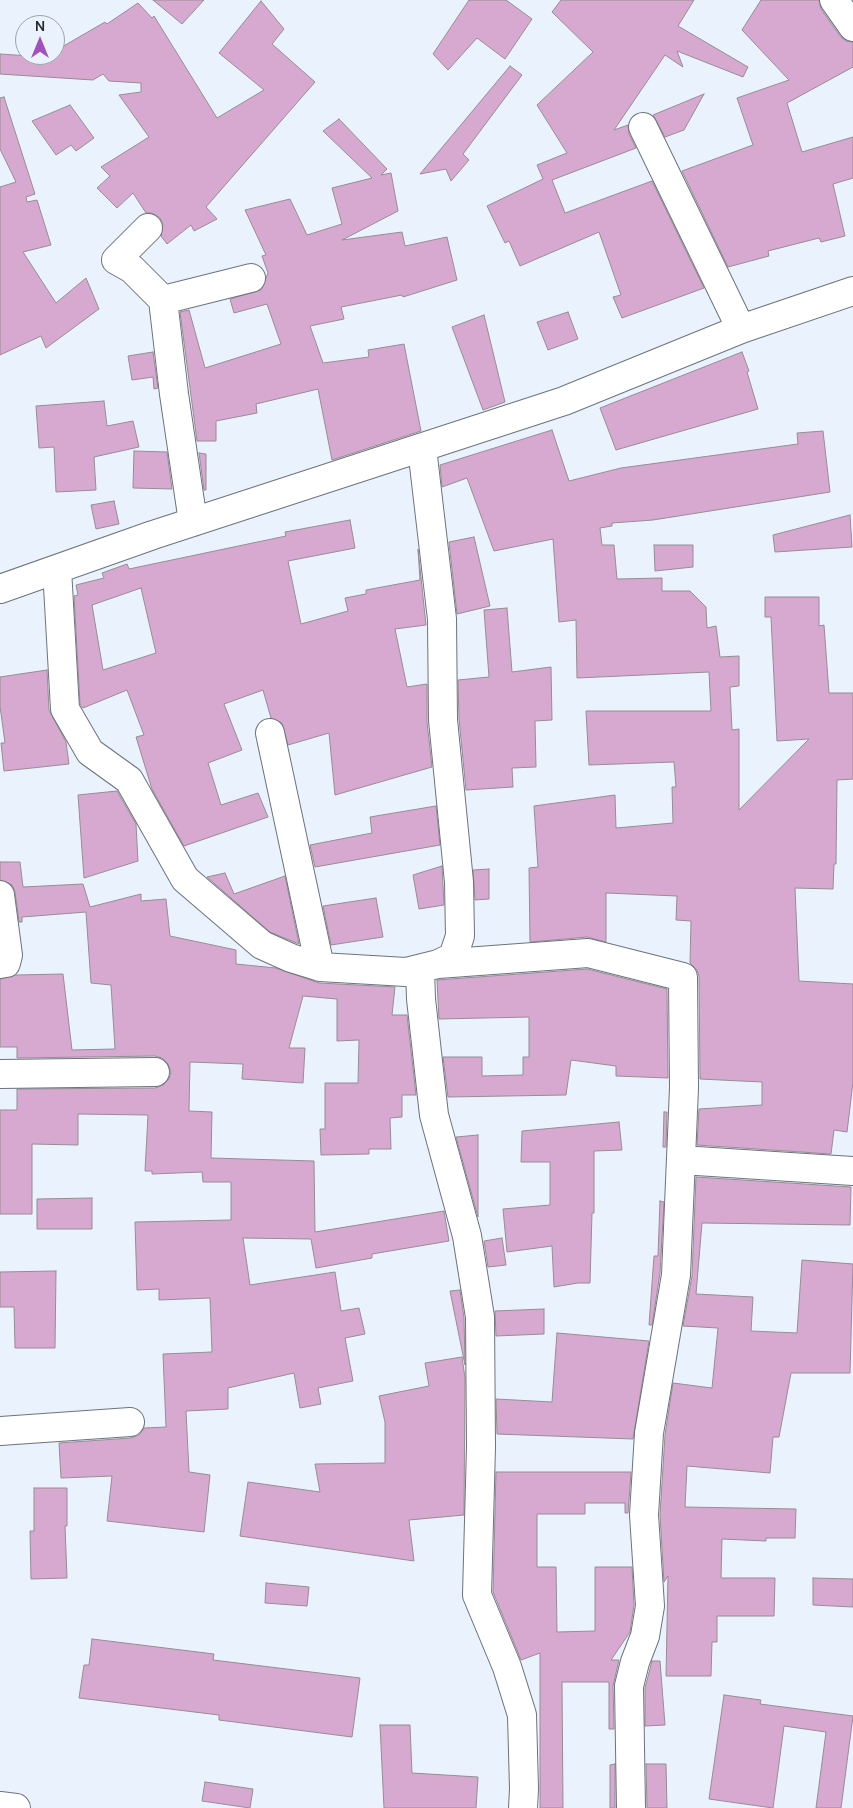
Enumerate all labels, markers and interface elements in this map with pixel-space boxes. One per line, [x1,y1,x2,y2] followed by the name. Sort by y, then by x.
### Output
[15,15,65,65] north arrow
[35,16,45,35] text: N

